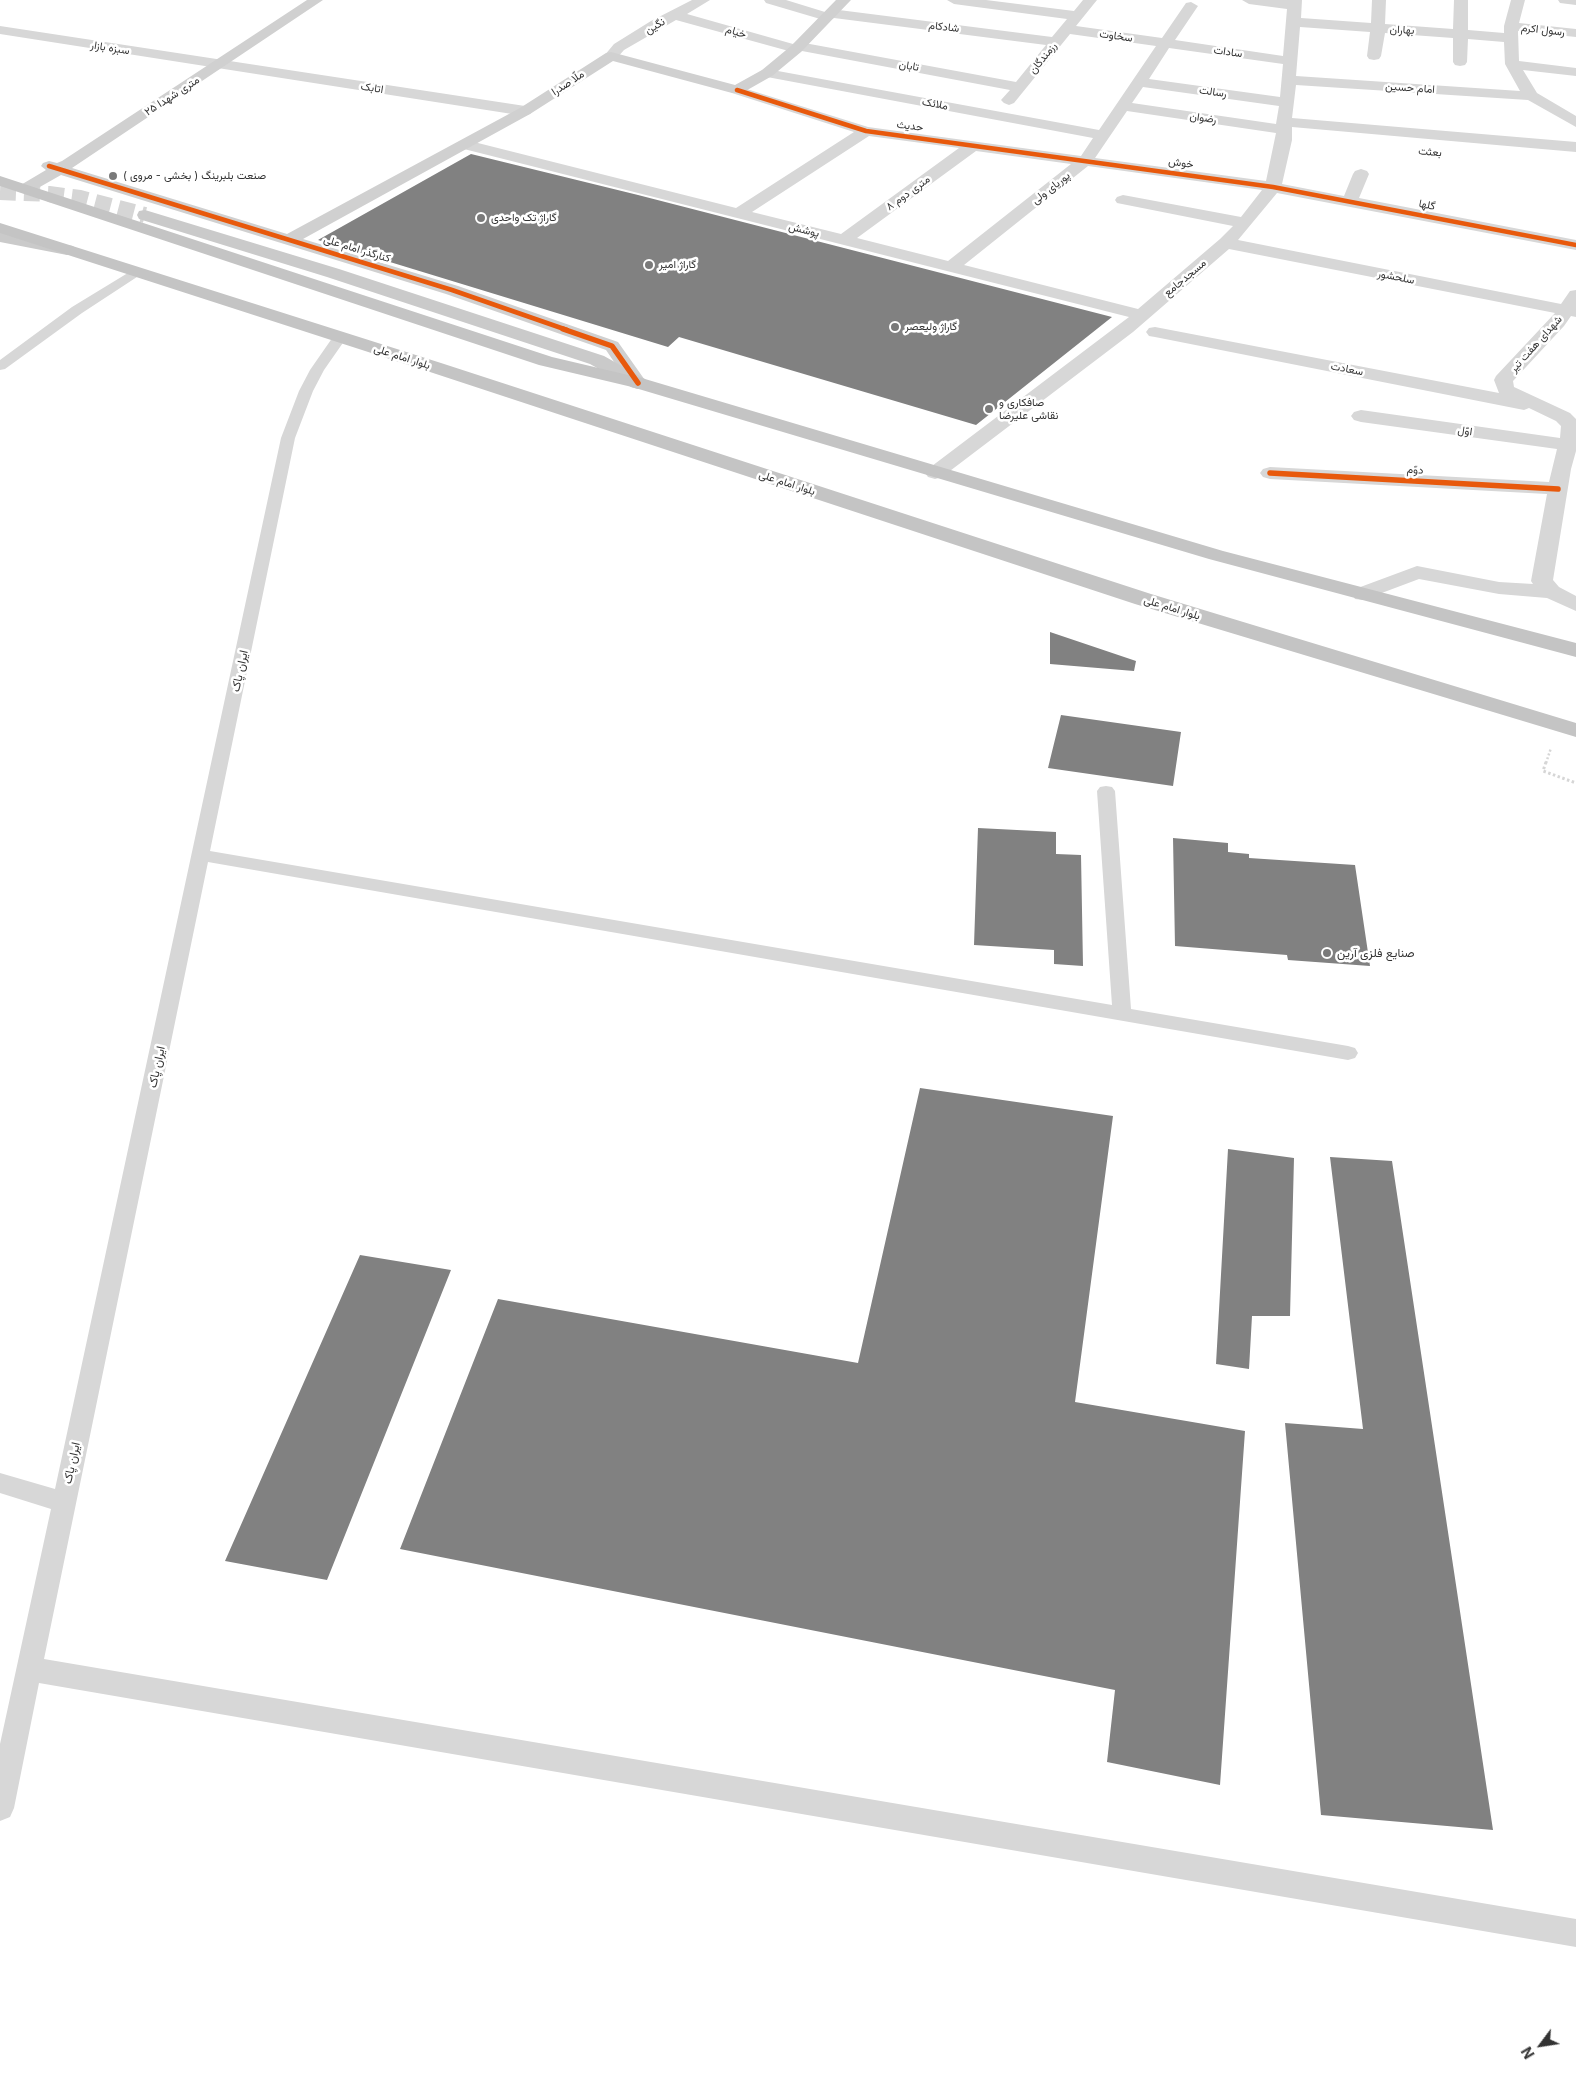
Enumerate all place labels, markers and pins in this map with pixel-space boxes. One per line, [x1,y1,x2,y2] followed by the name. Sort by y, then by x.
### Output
[123,169,266,183] place label: صنعت بلبرینگ ( بخشی - مروی )
[107,170,119,182] marker: صنعت بلبرینگ ( بخشی - مروی )
[491,211,557,225] place label: گاراژ تک واحدی
[475,212,487,224] marker: گاراژ تک واحدی
[659,258,696,272] place label: گاراژ امیر
[643,259,655,271] marker: گاراژ امیر
[905,320,957,334] place label: گاراژ ولیعصر
[889,321,901,333] marker: گاراژ ولیعصر
[999,396,1058,422] place label: صافکاری و نقاشی عليرضا
[983,403,995,415] marker: صافکاری و نقاشی عليرضا
[1337,946,1415,960] place label: صنایع فلزی آرین
[1321,947,1333,959] marker: صنایع فلزی آرین

